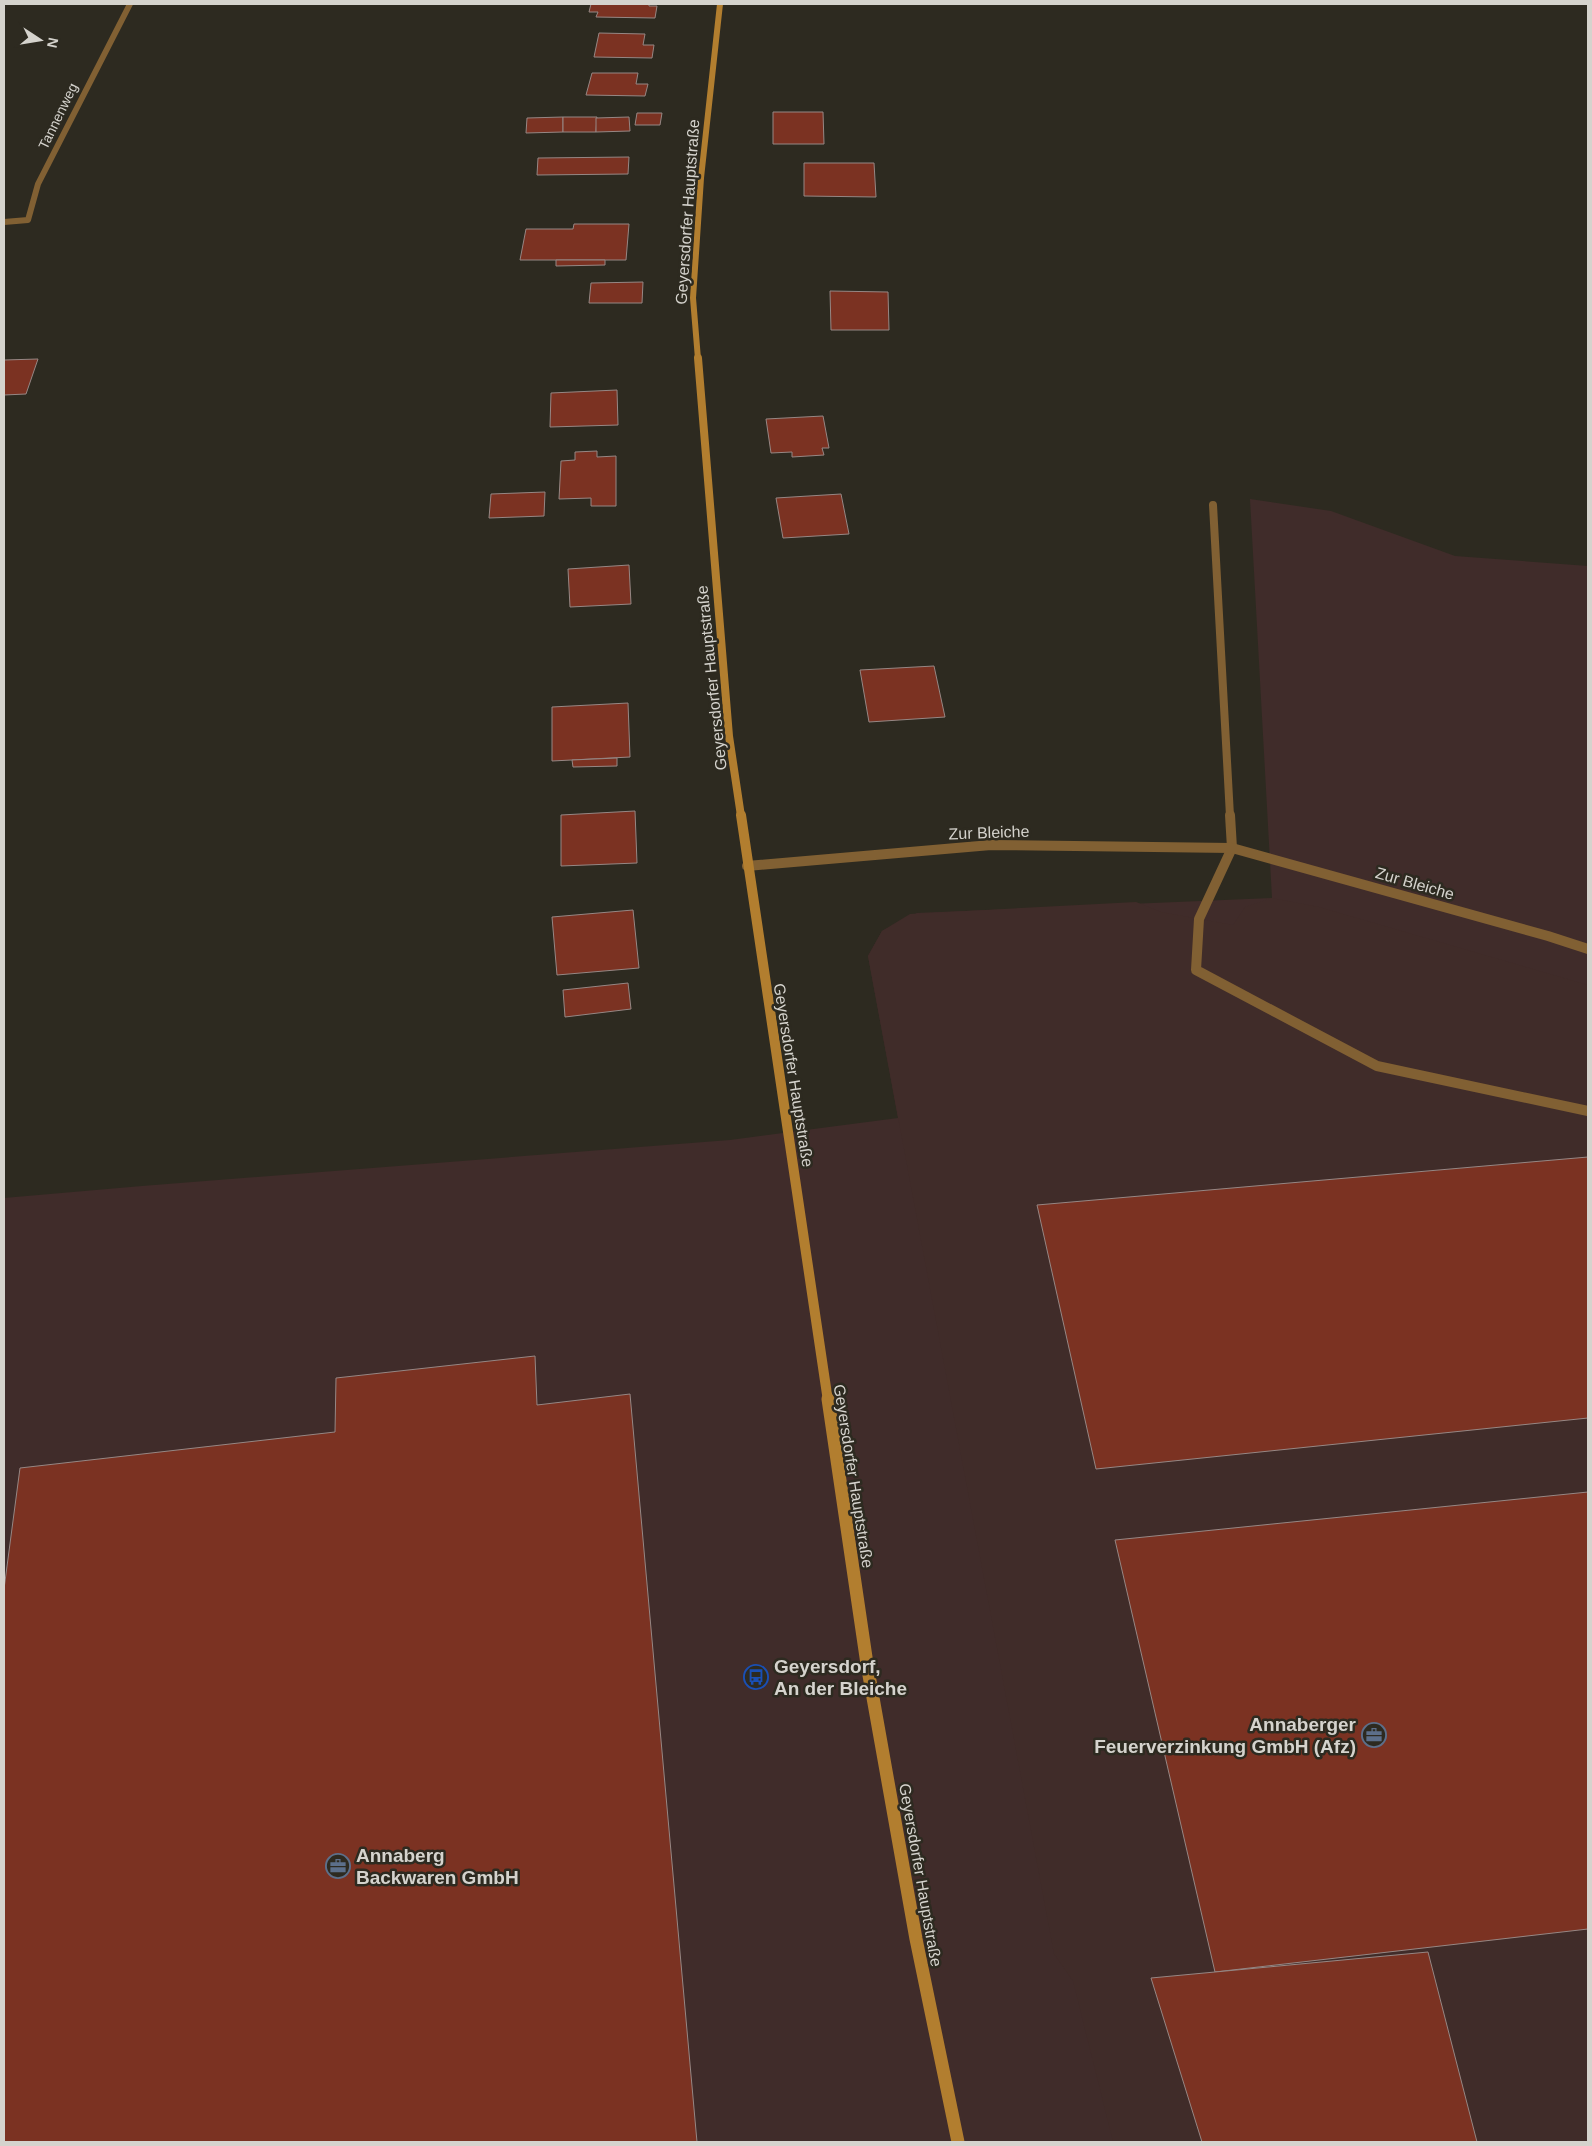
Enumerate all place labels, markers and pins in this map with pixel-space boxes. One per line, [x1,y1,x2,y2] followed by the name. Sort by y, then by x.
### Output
[774,1656,907,1699] place label: Geyersdorf, An der Bleiche
[743,1664,769,1690] bus stop icon: Geyersdorf, An der Bleiche
[1094,1714,1357,1757] place label: Annaberger Feuerverzinkung GmbH (Afz)
[1361,1722,1387,1748] office icon: Annaberger Feuerverzinkung GmbH (Afz)
[356,1845,519,1888] place label: Annaberg Backwaren GmbH
[325,1853,351,1879] office icon: Annaberg Backwaren GmbH

